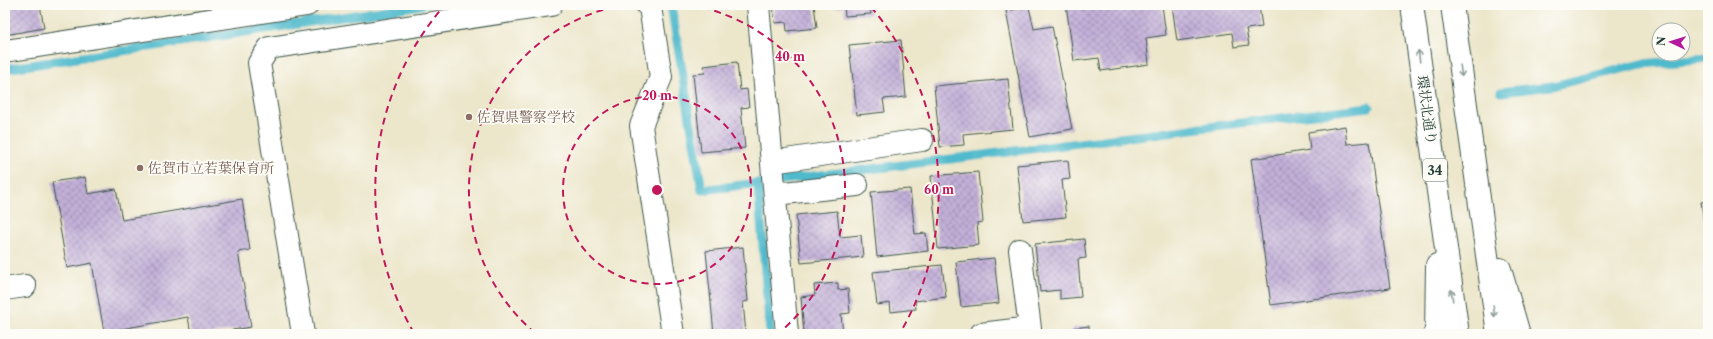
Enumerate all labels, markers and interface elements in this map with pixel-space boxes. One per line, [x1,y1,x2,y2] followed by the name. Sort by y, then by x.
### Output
[1651,22,1691,62] north arrow
[1654,36,1668,47] text: N
[775,49,805,64] text: 40 m
[1415,50,1423,63] one-way arrow
[1457,64,1465,77] one-way arrow
[1413,74,1441,146] street label: 環状北通り
[642,88,672,103] text: 20 m
[477,108,575,126] place label: 佐賀県警察学校
[464,112,474,122] marker: 佐賀県警察学校
[148,159,274,177] place label: 佐賀市立若葉保育所
[1423,159,1447,181] road number: 34
[135,163,145,173] marker: 佐賀市立若葉保育所
[924,182,954,197] text: 60 m
[650,183,664,197] centre of rings
[1449,289,1456,302] one-way arrow
[1491,304,1498,317] one-way arrow

